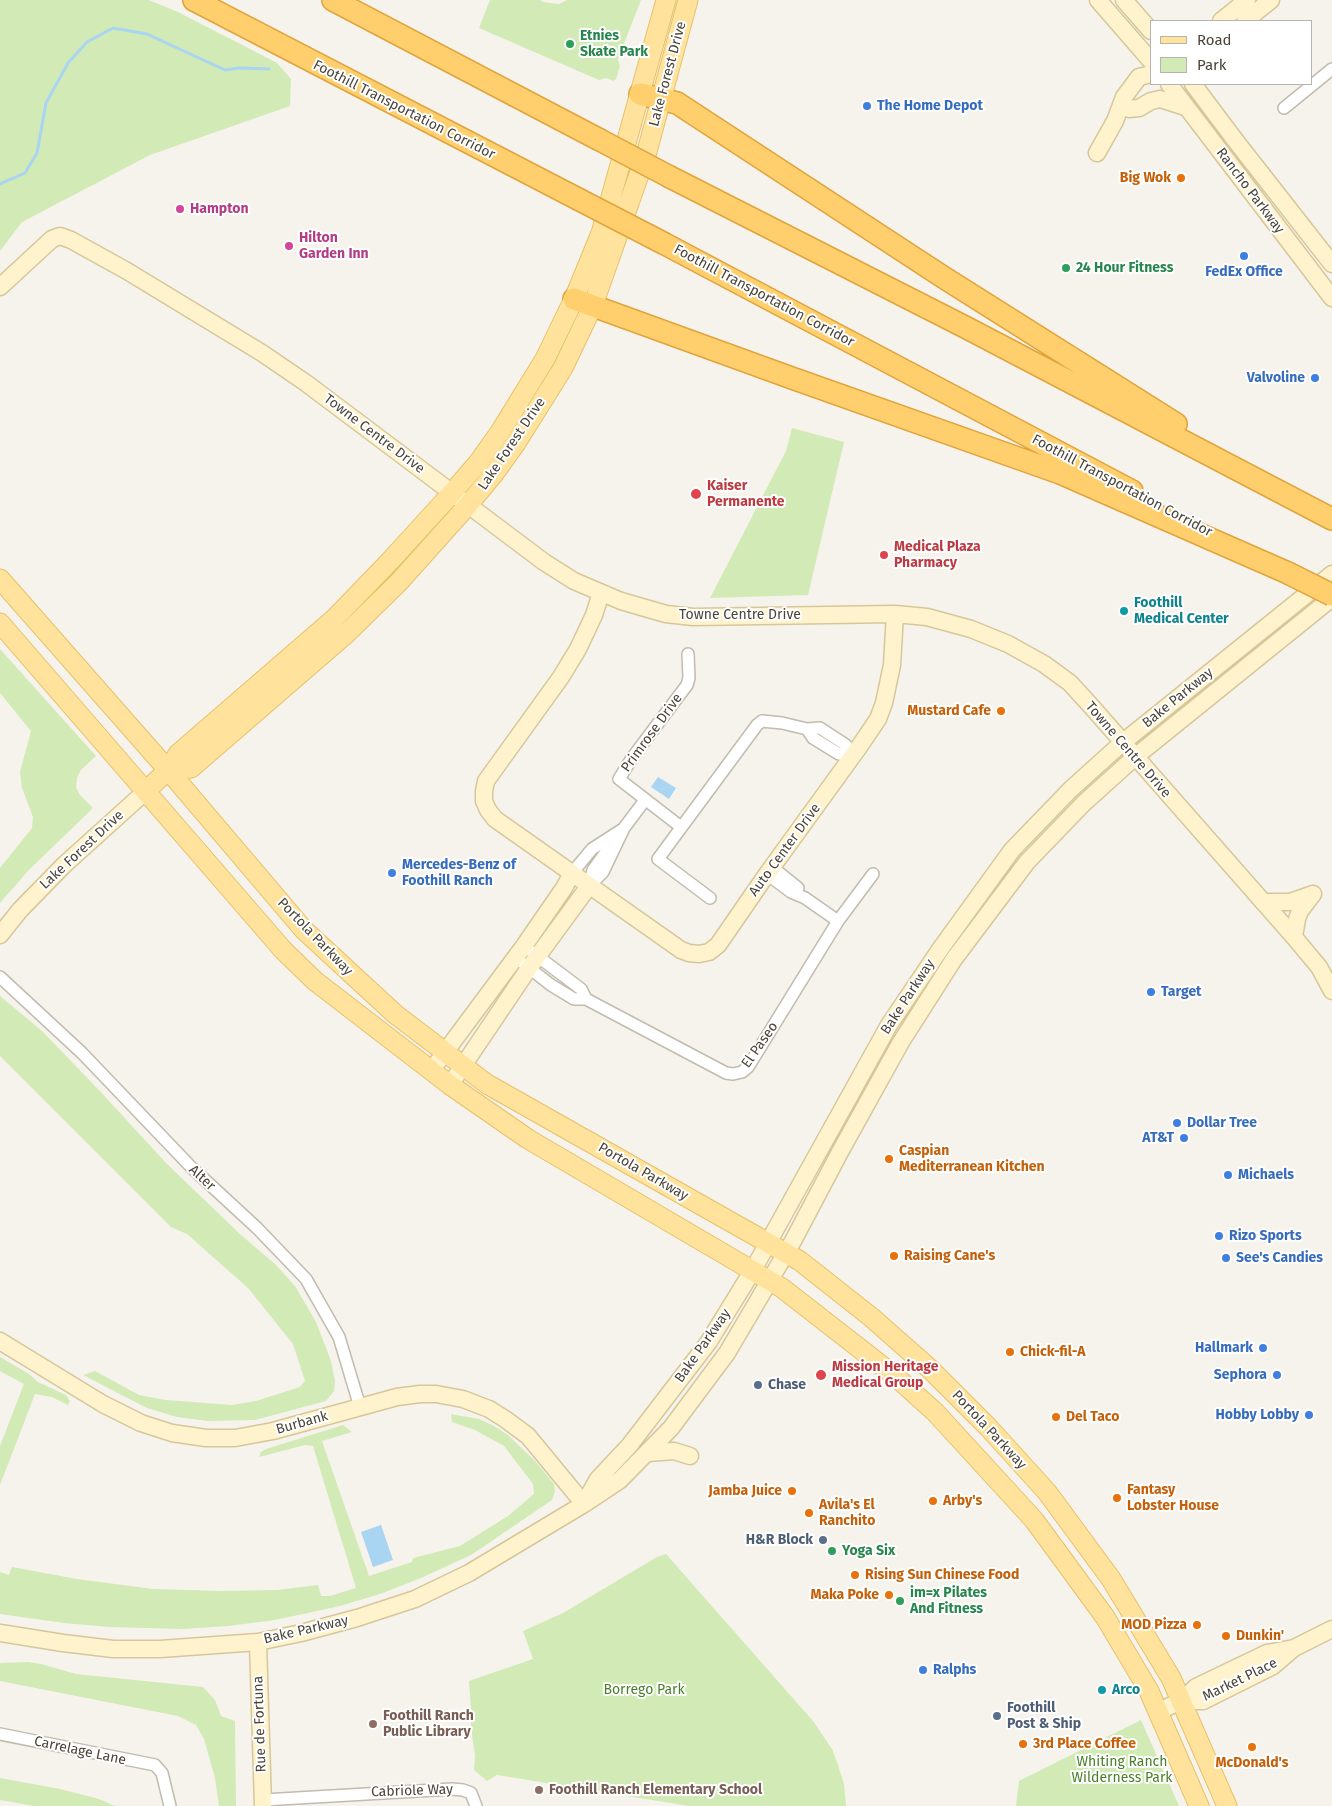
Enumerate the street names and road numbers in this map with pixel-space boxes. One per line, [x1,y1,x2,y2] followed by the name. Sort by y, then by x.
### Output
[646,20,690,128] street label: Lake Forest Drive
[310,57,498,163] street label: Foothill Transportation Corridor
[1212,145,1288,237] street label: Rancho Parkway
[671,241,857,351] street label: Foothill Transportation Corridor
[320,391,428,477] street label: Towne Centre Drive
[475,394,549,494] street label: Lake Forest Drive
[1029,431,1215,541] street label: Foothill Transportation Corridor
[679,607,801,623] street label: Towne Centre Drive
[1139,664,1217,732] street label: Bake Parkway
[618,690,686,776] street label: Primrose Drive
[1082,699,1174,801] street label: Towne Centre Drive
[746,800,824,900] street label: Auto Center Drive
[37,807,127,893] street label: Lake Forest Drive
[274,895,356,979] street label: Portola Parkway
[877,956,939,1038] street label: Bake Parkway
[738,1019,782,1071] street label: El Paseo
[595,1139,691,1205] street label: Portola Parkway
[185,1162,219,1194] street label: Alter
[671,1306,735,1386] street label: Bake Parkway
[948,1387,1030,1473] street label: Portola Parkway
[274,1408,330,1438] street label: Burbank
[262,1612,350,1648] street label: Bake Parkway
[1200,1655,1280,1705] street label: Market Place
[250,1675,270,1773] street label: Rue de Fortuna
[33,1733,127,1769] street label: Carrelage Lane
[371,1781,453,1801] street label: Cabriole Way

